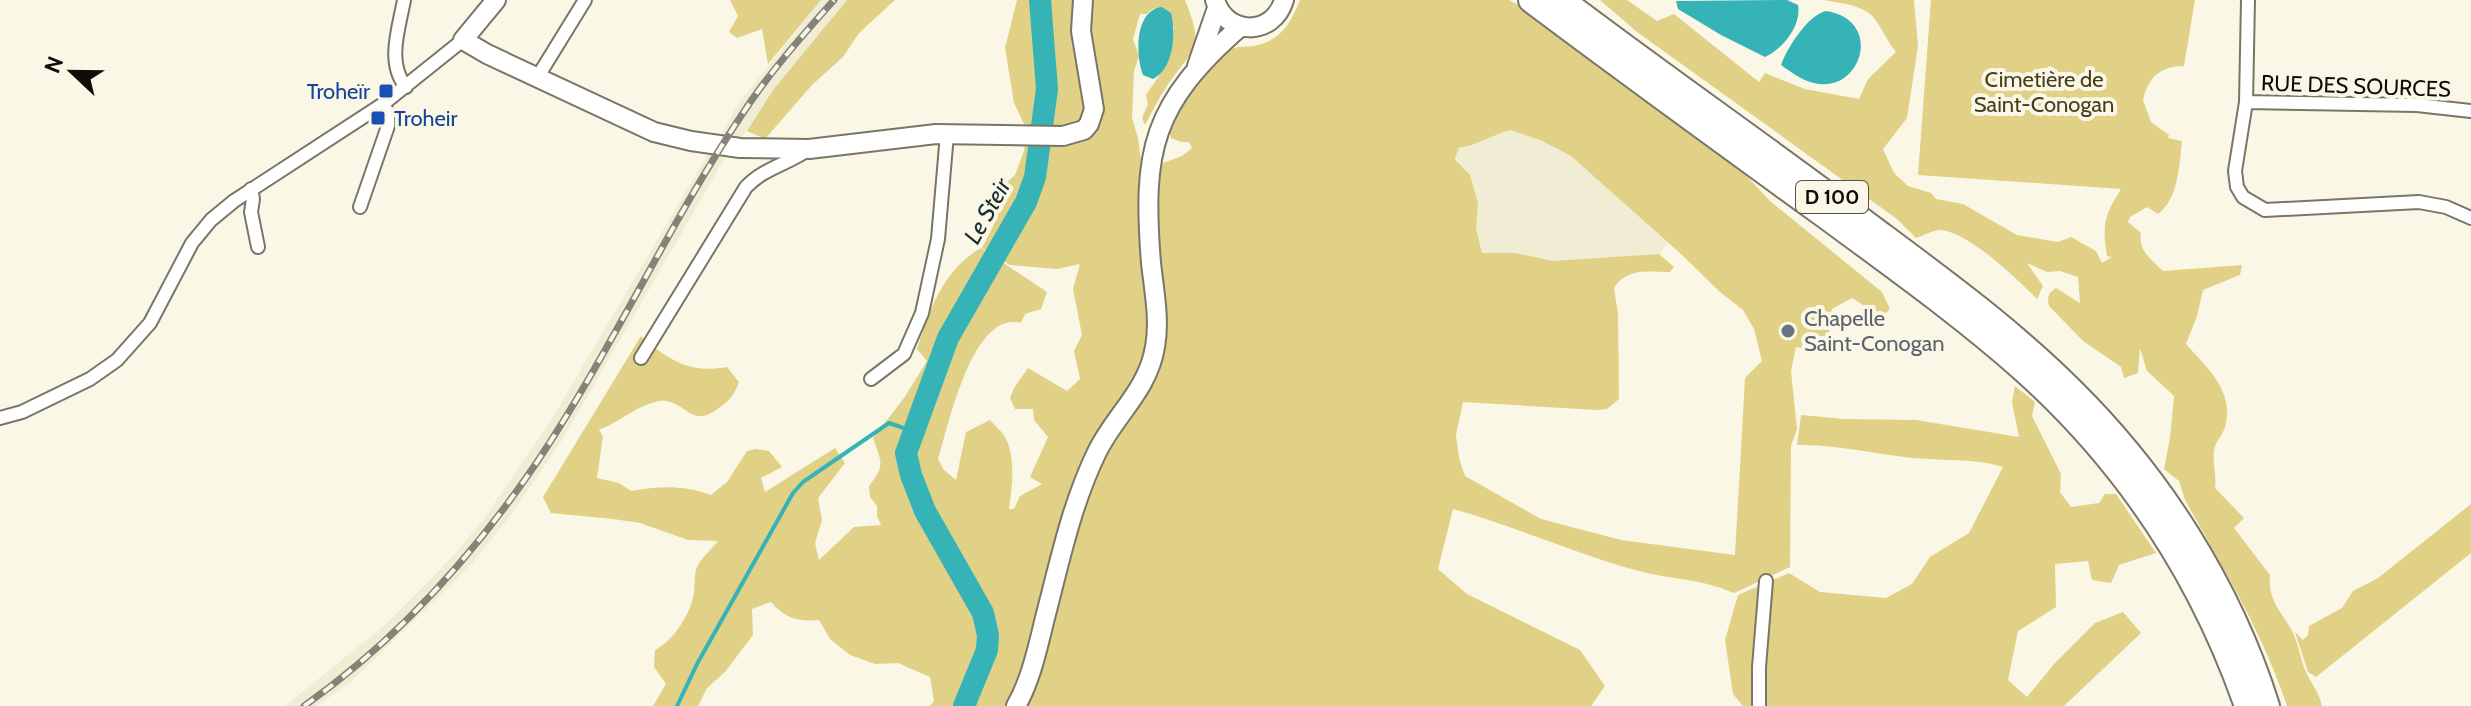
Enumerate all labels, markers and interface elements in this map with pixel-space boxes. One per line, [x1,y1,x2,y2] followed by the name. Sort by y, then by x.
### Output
[32,32,112,112] north arrow
[38,52,69,77] text: N
[1974,66,2114,118] park label: Cimetière de Saint-Conogan
[2261,69,2452,103] street label: RUE DES SOURCES
[307,78,370,105] place label: Troheïr
[377,82,395,100] marker: Troheïr
[394,105,457,132] place label: Troheir
[369,109,387,127] marker: Troheir
[957,172,1017,249] water label: Le Steir
[1796,181,1868,213] road number: D 100
[1804,305,1945,357] place label: Chapelle Saint-Conogan
[1779,322,1797,340] marker: Chapelle Saint-Conogan

